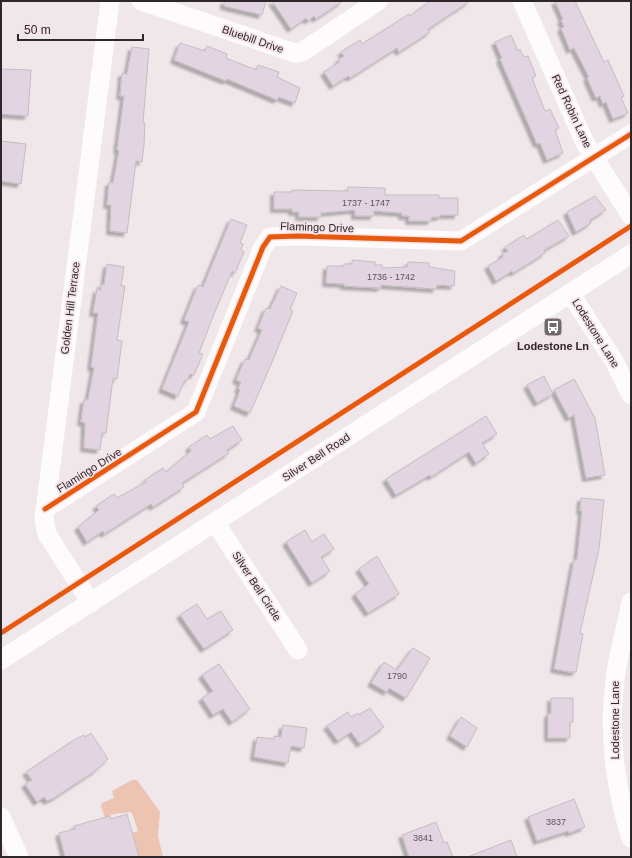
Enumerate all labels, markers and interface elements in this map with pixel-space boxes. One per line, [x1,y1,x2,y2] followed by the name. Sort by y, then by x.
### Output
[18,16,143,42] scale bar
[24,23,51,37] text: 50 m
[221,23,285,55] street label: Bluebill Drive
[550,72,594,150] street label: Red Robin Lane
[342,198,390,208] house number: 1737 - 1747
[280,220,354,234] street label: Flamingo Drive
[58,261,82,355] street label: Golden Hill Terrace
[367,272,415,282] house number: 1736 - 1742
[570,296,622,370] street label: Lodestone Lane
[542,316,564,338] bus stop icon: Lodestone Ln
[517,340,589,352] place label: Lodestone Ln
[280,431,352,483] street label: Silver Bell Road
[54,445,124,495] street label: Flamingo Drive
[230,549,284,623] street label: Silver Bell Circle
[387,671,407,681] house number: 1790
[609,681,621,759] street label: Lodestone Lane
[546,817,566,827] house number: 3837
[413,833,433,843] house number: 3841

